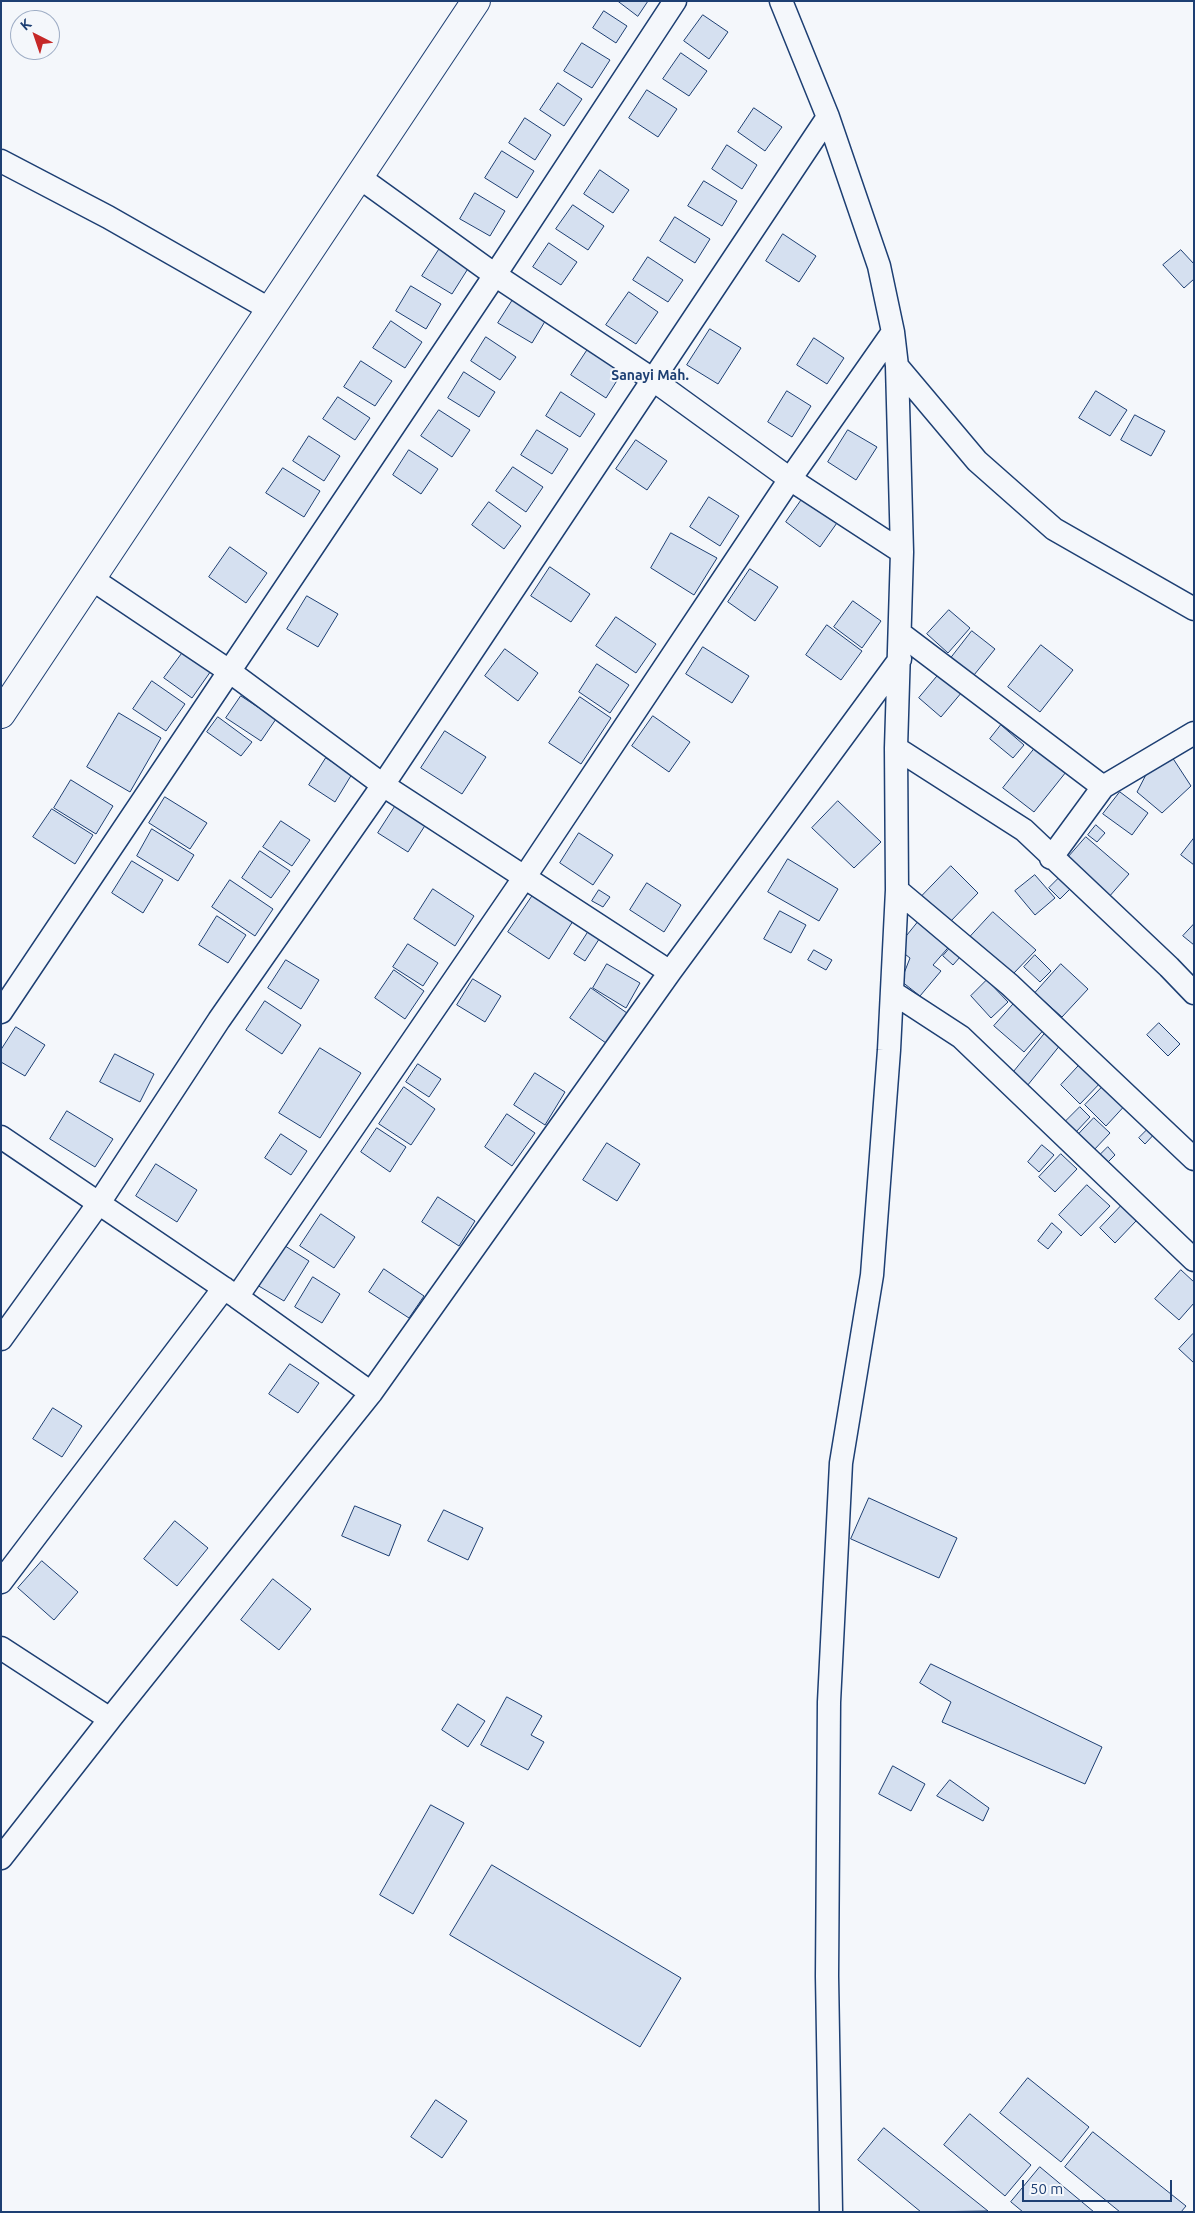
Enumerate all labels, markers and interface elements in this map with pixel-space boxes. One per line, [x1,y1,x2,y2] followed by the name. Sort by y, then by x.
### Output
[10,10,60,60] north arrow
[17,15,35,34] text: K
[611,367,689,383] district label: Sanayi Mah.
[1025,2170,1175,2202] scale bar
[1030,2180,1063,2197] text: 50 m

